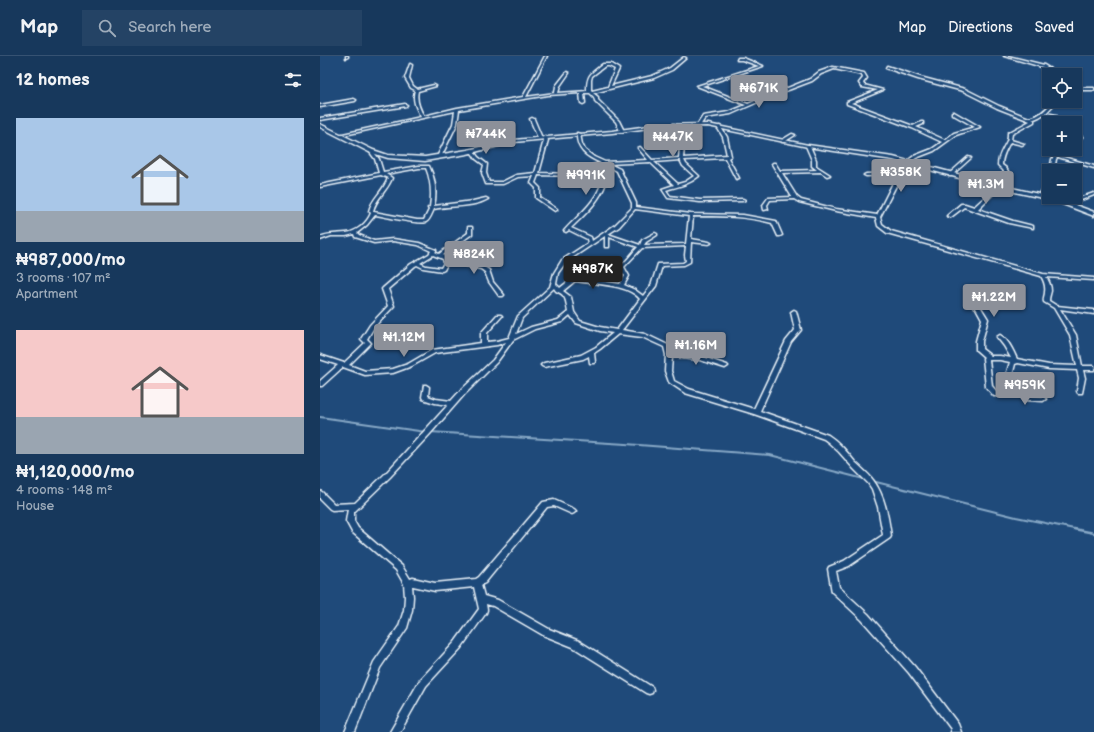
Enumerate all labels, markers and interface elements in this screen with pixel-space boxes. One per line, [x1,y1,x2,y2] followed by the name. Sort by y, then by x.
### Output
[82,10,362,46] search box
[20,16,58,39] text: Map
[96,17,118,39] icon: search
[128,18,211,37] text: Search here
[898,19,926,36] text: Map
[948,19,1013,36] text: Directions
[1035,19,1074,36] text: Saved
[1042,68,1082,204] map controls
[1042,68,1082,108] button: locate
[282,69,304,91] icon: filters
[16,70,90,90] text: 12 homes
[731,75,787,109] pin: ₦671K
[740,80,778,96] text: ₦671K
[1042,116,1082,156] button: +
[458,121,514,155] pin: ₦744K
[645,124,701,158] pin: ₦447K
[466,126,506,142] text: ₦744K
[653,129,693,145] text: ₦447K
[124,144,196,216] icon: home
[873,159,929,193] pin: ₦358K
[558,162,614,196] pin: ₦991K
[880,164,922,180] text: ₦358K
[1042,164,1082,204] button: −
[567,167,605,183] text: ₦991K
[958,171,1014,205] pin: ₦1.3M
[968,176,1004,192] text: ₦1.3M
[446,241,502,275] pin: ₦824K
[454,246,494,262] text: ₦824K
[16,250,126,270] text: ₦987,000/mo
[565,256,621,290] pin: ₦987K
[573,261,613,277] text: ₦987K
[16,270,111,286] text: 3 rooms · 107 m²
[961,284,1027,318] pin: ₦1.22M
[16,286,77,302] text: Apartment
[972,289,1016,305] text: ₦1.22M
[371,324,437,358] pin: ₦1.12M
[383,329,425,345] text: ₦1.12M
[663,332,729,366] pin: ₦1.16M
[675,337,717,353] text: ₦1.16M
[124,356,196,428] icon: home
[997,372,1053,406] pin: ₦959K
[1005,377,1045,393] text: ₦959K
[16,462,135,482] text: ₦1,120,000/mo
[16,482,113,498] text: 4 rooms · 148 m²
[16,498,54,514] text: House

